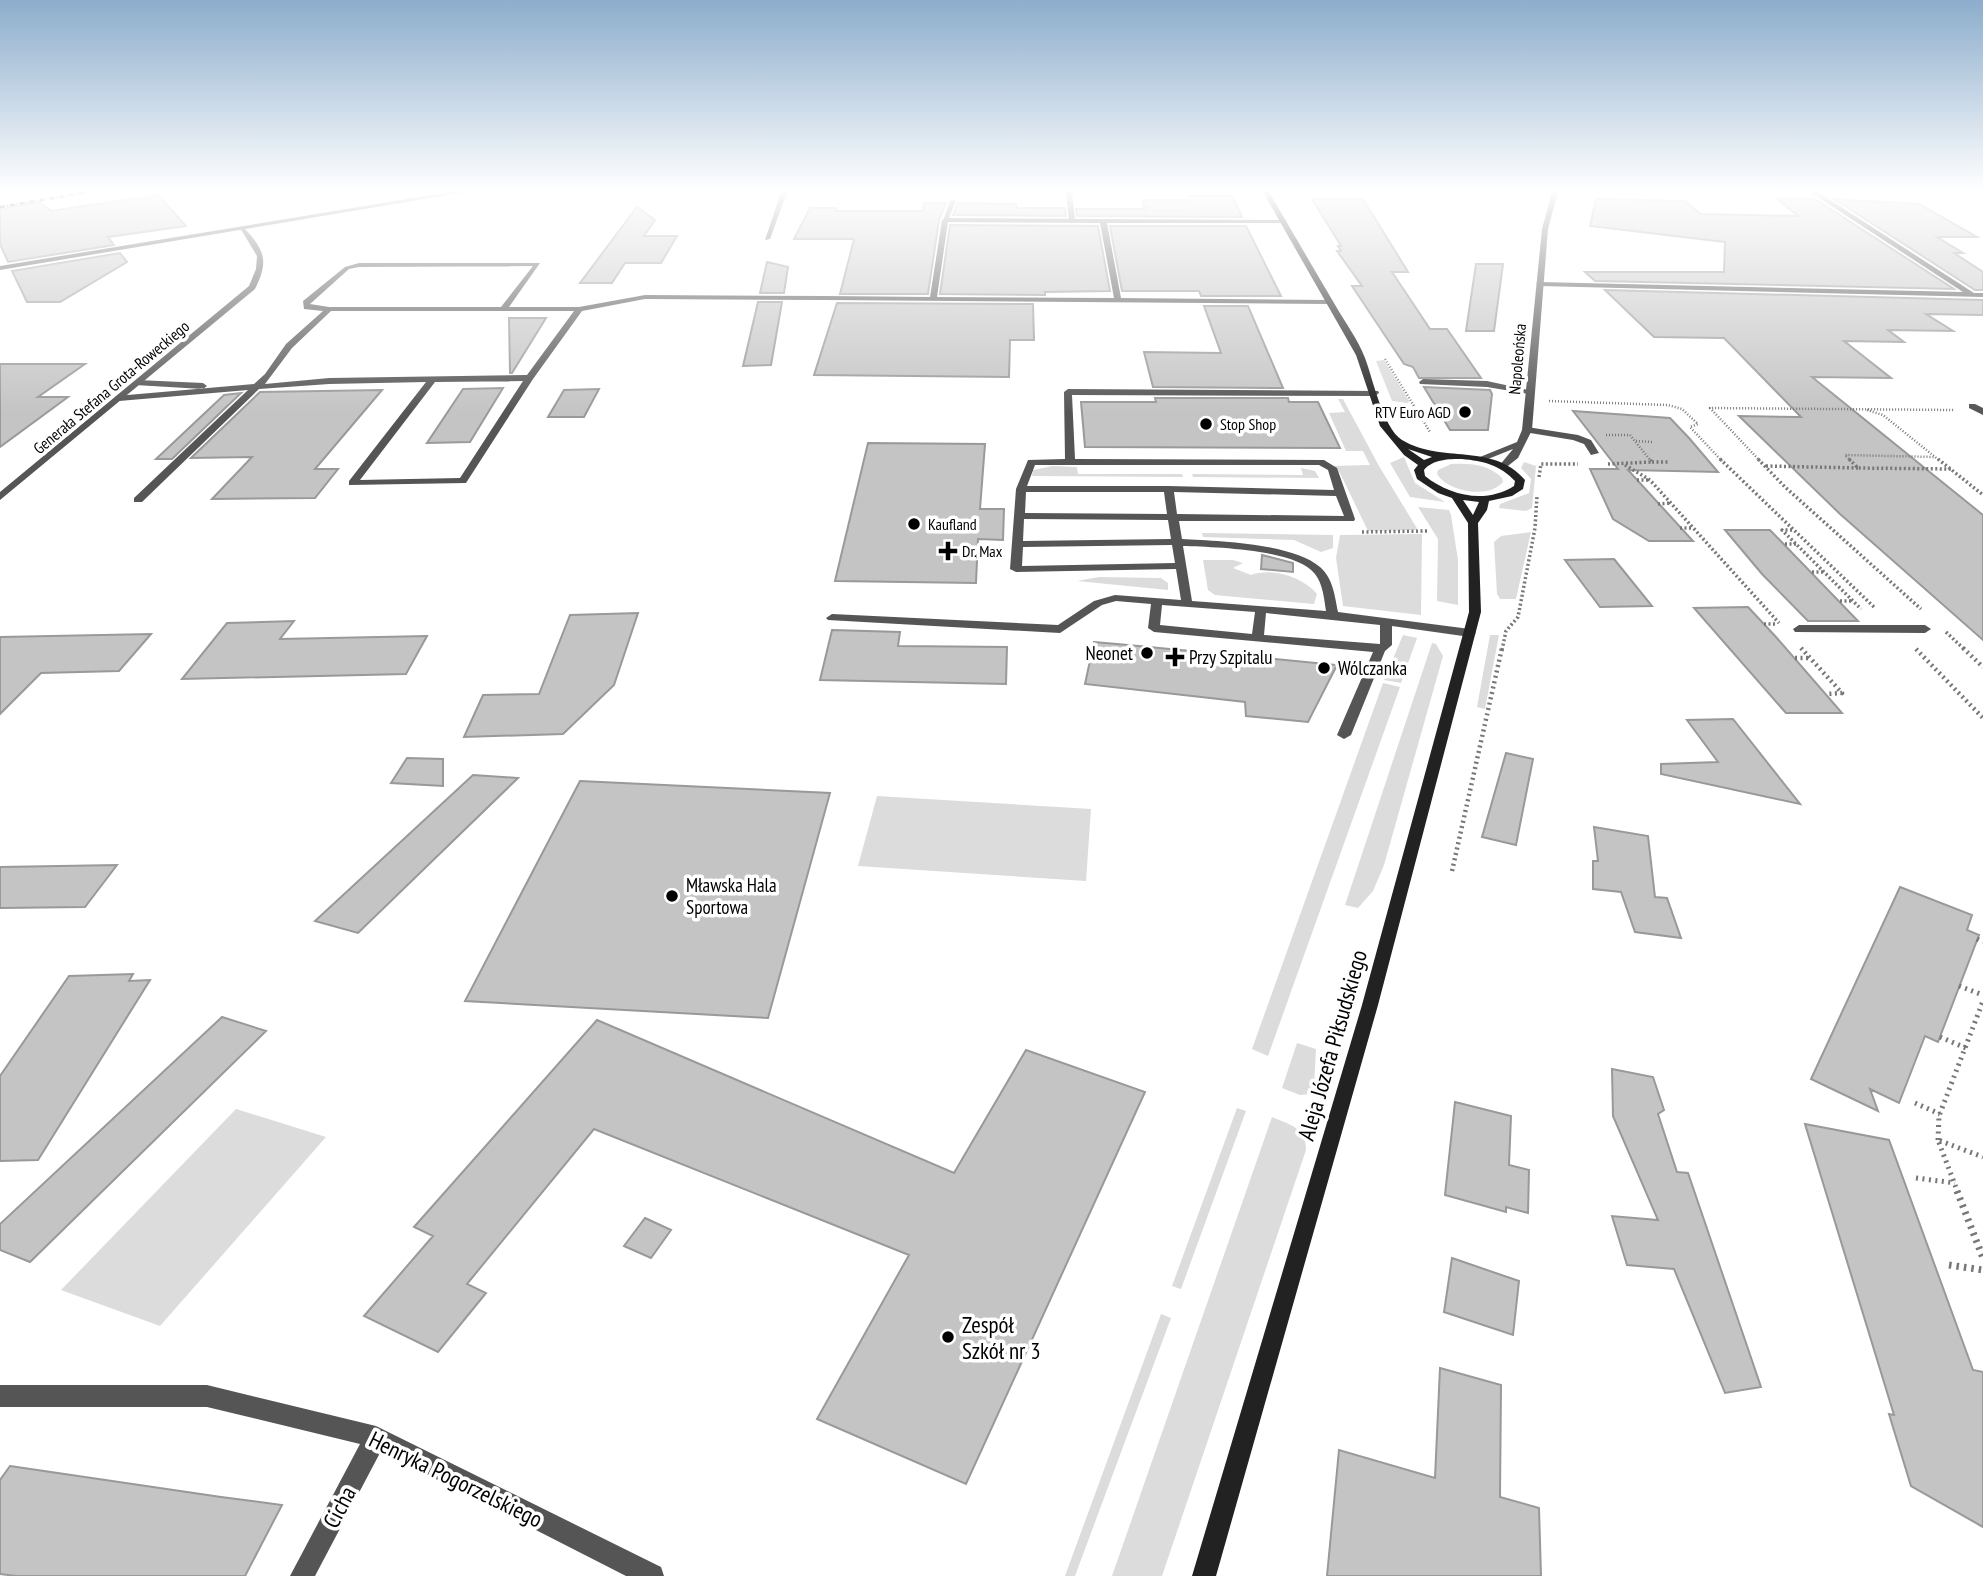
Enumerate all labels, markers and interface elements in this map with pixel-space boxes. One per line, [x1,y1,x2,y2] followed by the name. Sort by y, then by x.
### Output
[29,316,193,458] street label: Generała Stefana Grota-Roweckiego
[1504,323,1530,395] street label: Napoleońska
[1375,402,1451,422] place label: RTV Euro AGD
[1457,404,1473,420] marker: RTV Euro AGD
[1220,414,1276,434] place label: Stop Shop
[1198,416,1214,432] marker: Stop Shop
[928,514,977,534] place label: Kaufland
[906,516,922,532] marker: Kaufland
[962,541,1003,561] place label: Dr. Max
[940,543,956,559] marker: Dr. Max
[1085,641,1134,665] place label: Neonet
[1139,645,1155,661] marker: Neonet
[1189,645,1272,669] place label: Przy Szpitalu
[1167,649,1183,665] marker: Przy Szpitalu
[1338,656,1407,680] place label: Wólczanka
[1316,660,1332,676] marker: Wólczanka
[686,873,777,919] place label: Mławska Hala Sportowa
[664,888,680,904] marker: Mławska Hala Sportowa
[1291,946,1373,1144] street label: Aleja Józefa Piłsudskiego
[962,1310,1041,1365] place label: Zespół Szkół nr 3
[940,1329,956,1345] marker: Zespół Szkół nr 3
[365,1424,548,1534] street label: Henryka Pogorzelskiego
[316,1481,362,1533] street label: Cicha

